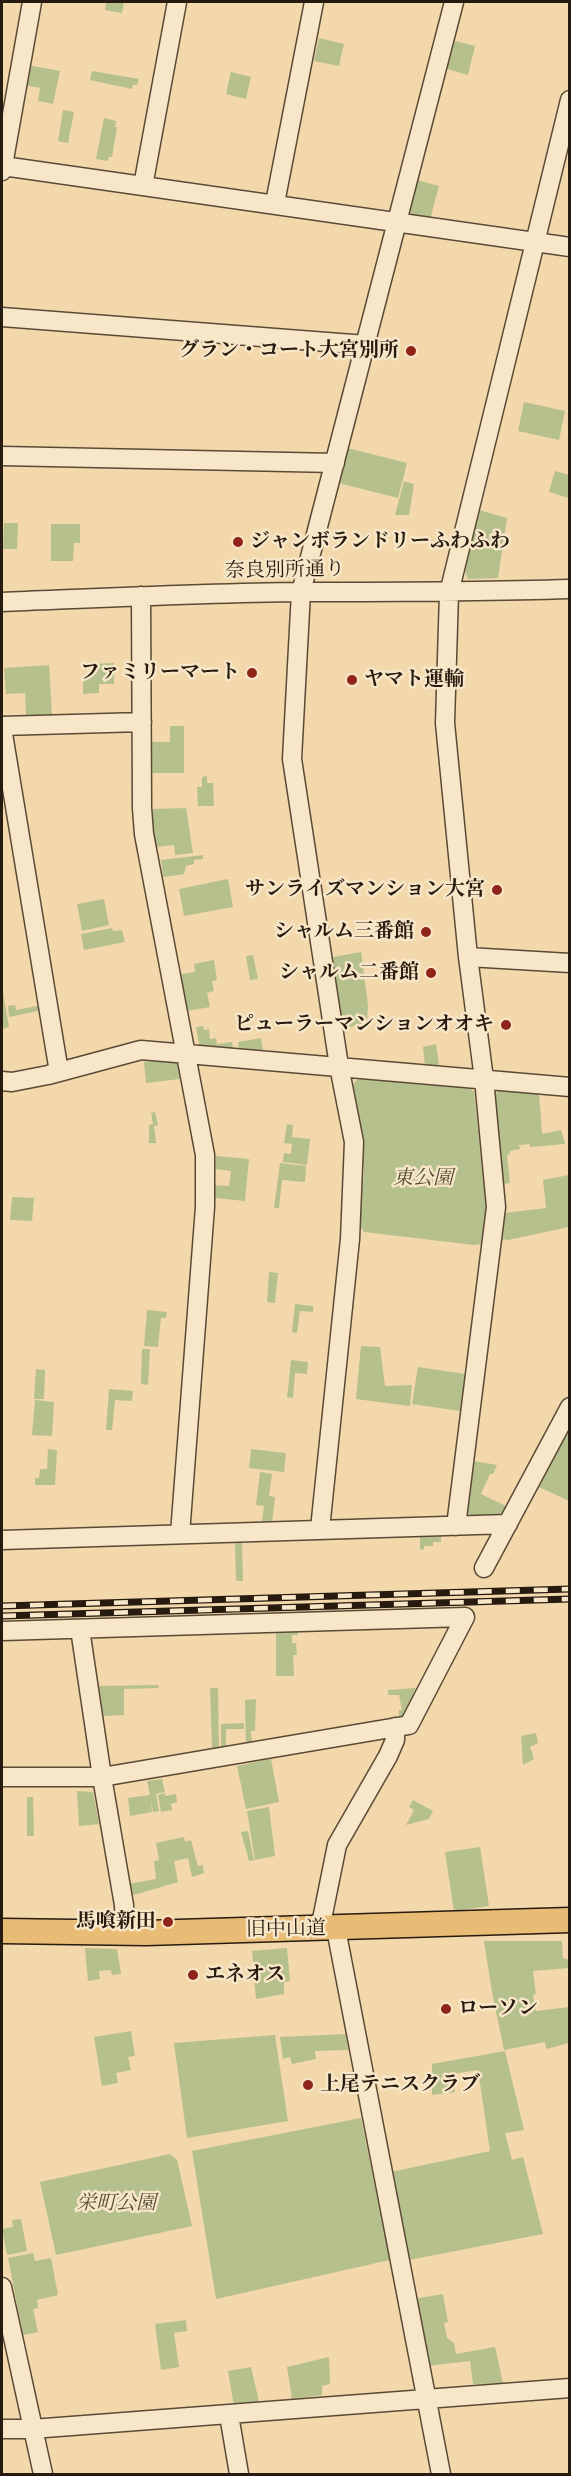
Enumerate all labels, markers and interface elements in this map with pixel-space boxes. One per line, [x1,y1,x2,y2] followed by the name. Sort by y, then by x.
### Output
[179,339,399,363] place label: グラン・コート大宮別所
[404,344,418,358] marker: グラン・コート大宮別所
[250,530,510,554] place label: ジャンボランドリーふわふわ
[231,535,245,549] marker: ジャンボランドリーふわふわ
[225,558,345,584] street label: 奈良別所通り
[80,661,240,685] place label: ファミリーマート
[245,666,259,680] marker: ファミリーマート
[364,668,464,692] place label: ヤマト運輸
[345,673,359,687] marker: ヤマト運輸
[245,878,485,902] place label: サンライズマンション大宮
[490,883,504,897] marker: サンライズマンション大宮
[274,920,414,944] place label: シャルム三番館
[419,925,433,939] marker: シャルム三番館
[279,961,419,985] place label: シャルム二番館
[424,966,438,980] marker: シャルム二番館
[234,1013,494,1037] place label: ピューラーマンションオオキ
[499,1018,513,1032] marker: ピューラーマンションオオキ
[393,1167,453,1191] park label: 東公園
[76,1910,156,1934] place label: 馬喰新田
[161,1915,175,1929] marker: 馬喰新田
[246,1917,326,1943] street label: 旧中山道
[205,1963,285,1987] place label: エネオス
[186,1968,200,1982] marker: エネオス
[458,1997,538,2021] place label: ローソン
[439,2002,453,2016] marker: ローソン
[320,2073,480,2097] place label: 上尾テニスクラブ
[301,2078,315,2092] marker: 上尾テニスクラブ
[76,2192,156,2216] park label: 栄町公園

